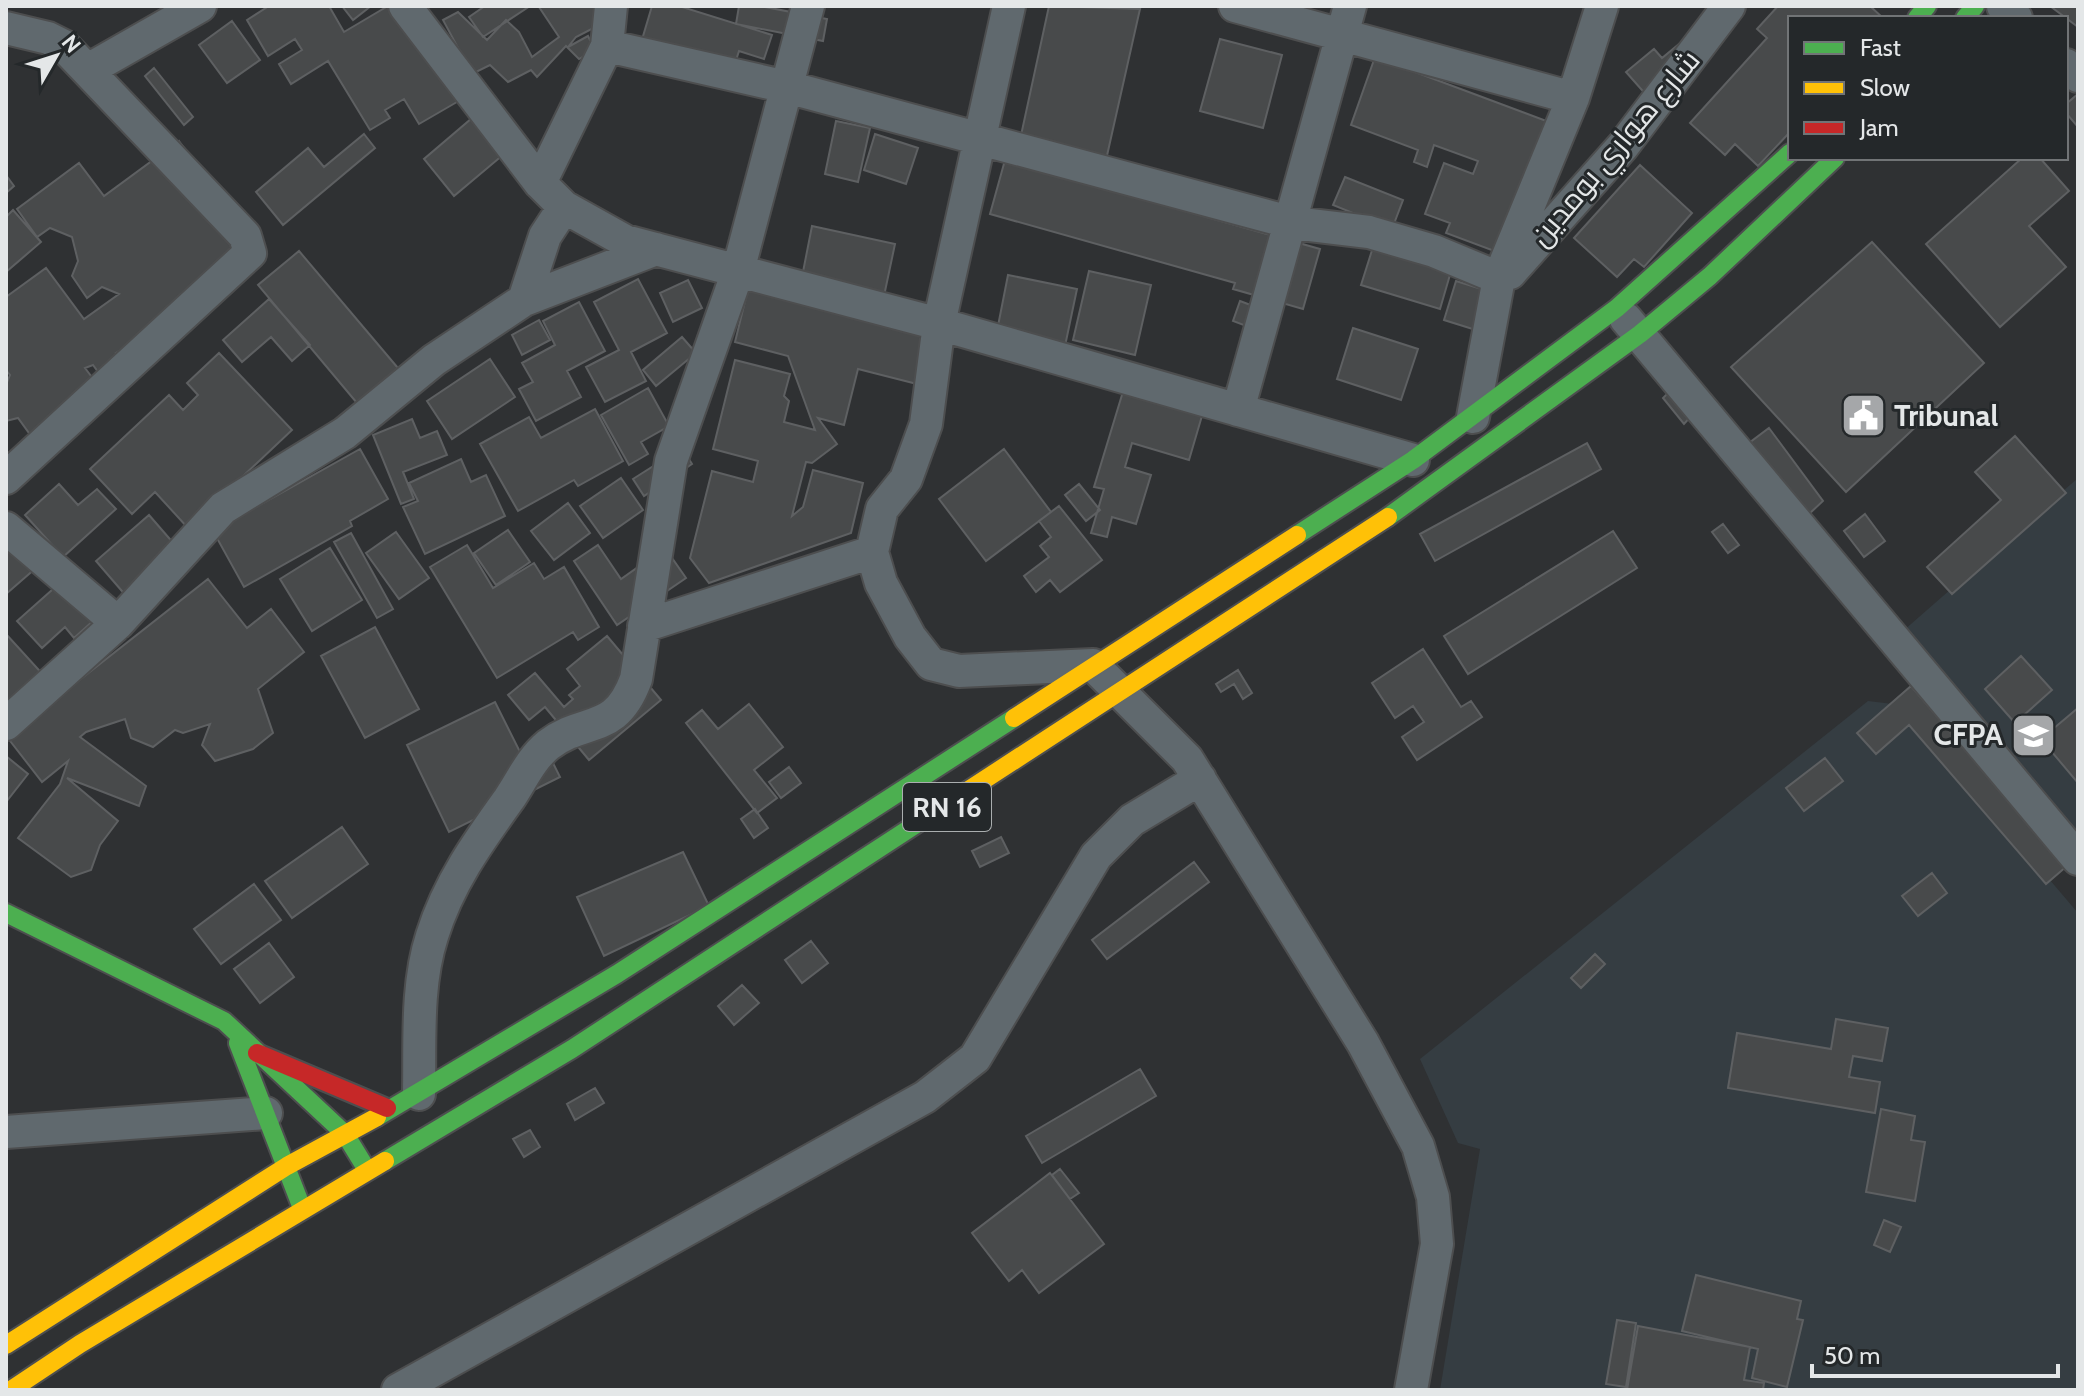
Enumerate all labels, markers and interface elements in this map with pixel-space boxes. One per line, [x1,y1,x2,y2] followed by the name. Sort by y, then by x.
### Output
[16,16,96,96] north arrow
[1788,16,2068,160] legend
[56,29,87,58] text: N
[1860,33,1901,62] text: Fast
[1522,42,1711,257] street label: شارع هواري بومدين
[1860,73,1910,102] text: Slow
[1859,113,1898,142] text: Jam
[1839,392,1887,440] public building icon: Tribunal
[1894,397,1998,434] place label: Tribunal
[2010,711,2058,759] school or university icon: CFPA
[1934,716,2003,753] place label: CFPA
[903,783,991,831] road number: RN 16
[1812,1328,2058,1378] scale bar
[1824,1341,1880,1370] text: 50 m

